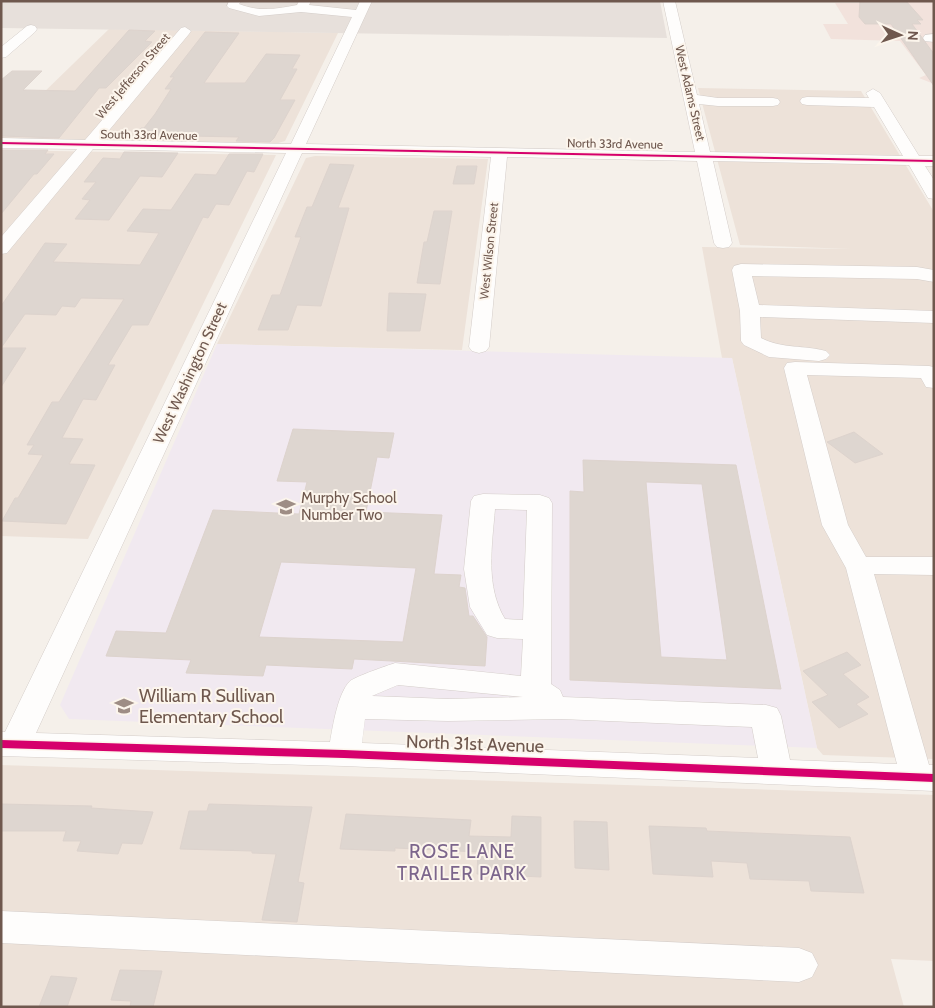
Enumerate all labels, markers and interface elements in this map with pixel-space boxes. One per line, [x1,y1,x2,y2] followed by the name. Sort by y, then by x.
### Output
[875,10,925,60] north arrow
[92,30,173,122] street label: West Jefferson Street
[904,30,922,41] text: N
[672,44,709,142] street label: West Adams Street
[100,126,198,143] street label: South 33rd Avenue
[567,135,663,152] street label: North 33rd Avenue
[476,202,501,300] street label: West Wilson Street
[149,300,231,446] street label: West Washington Street
[301,489,397,524] place label: Murphy School Number Two
[275,496,297,518] school or university icon: Murphy School Number Two
[139,685,284,728] place label: William R Sullivan Elementary School
[113,695,135,717] school or university icon: William R Sullivan Elementary School
[406,731,544,757] street label: North 31st Avenue
[397,840,527,885] district label: ROSE LANE TRAILER PARK

